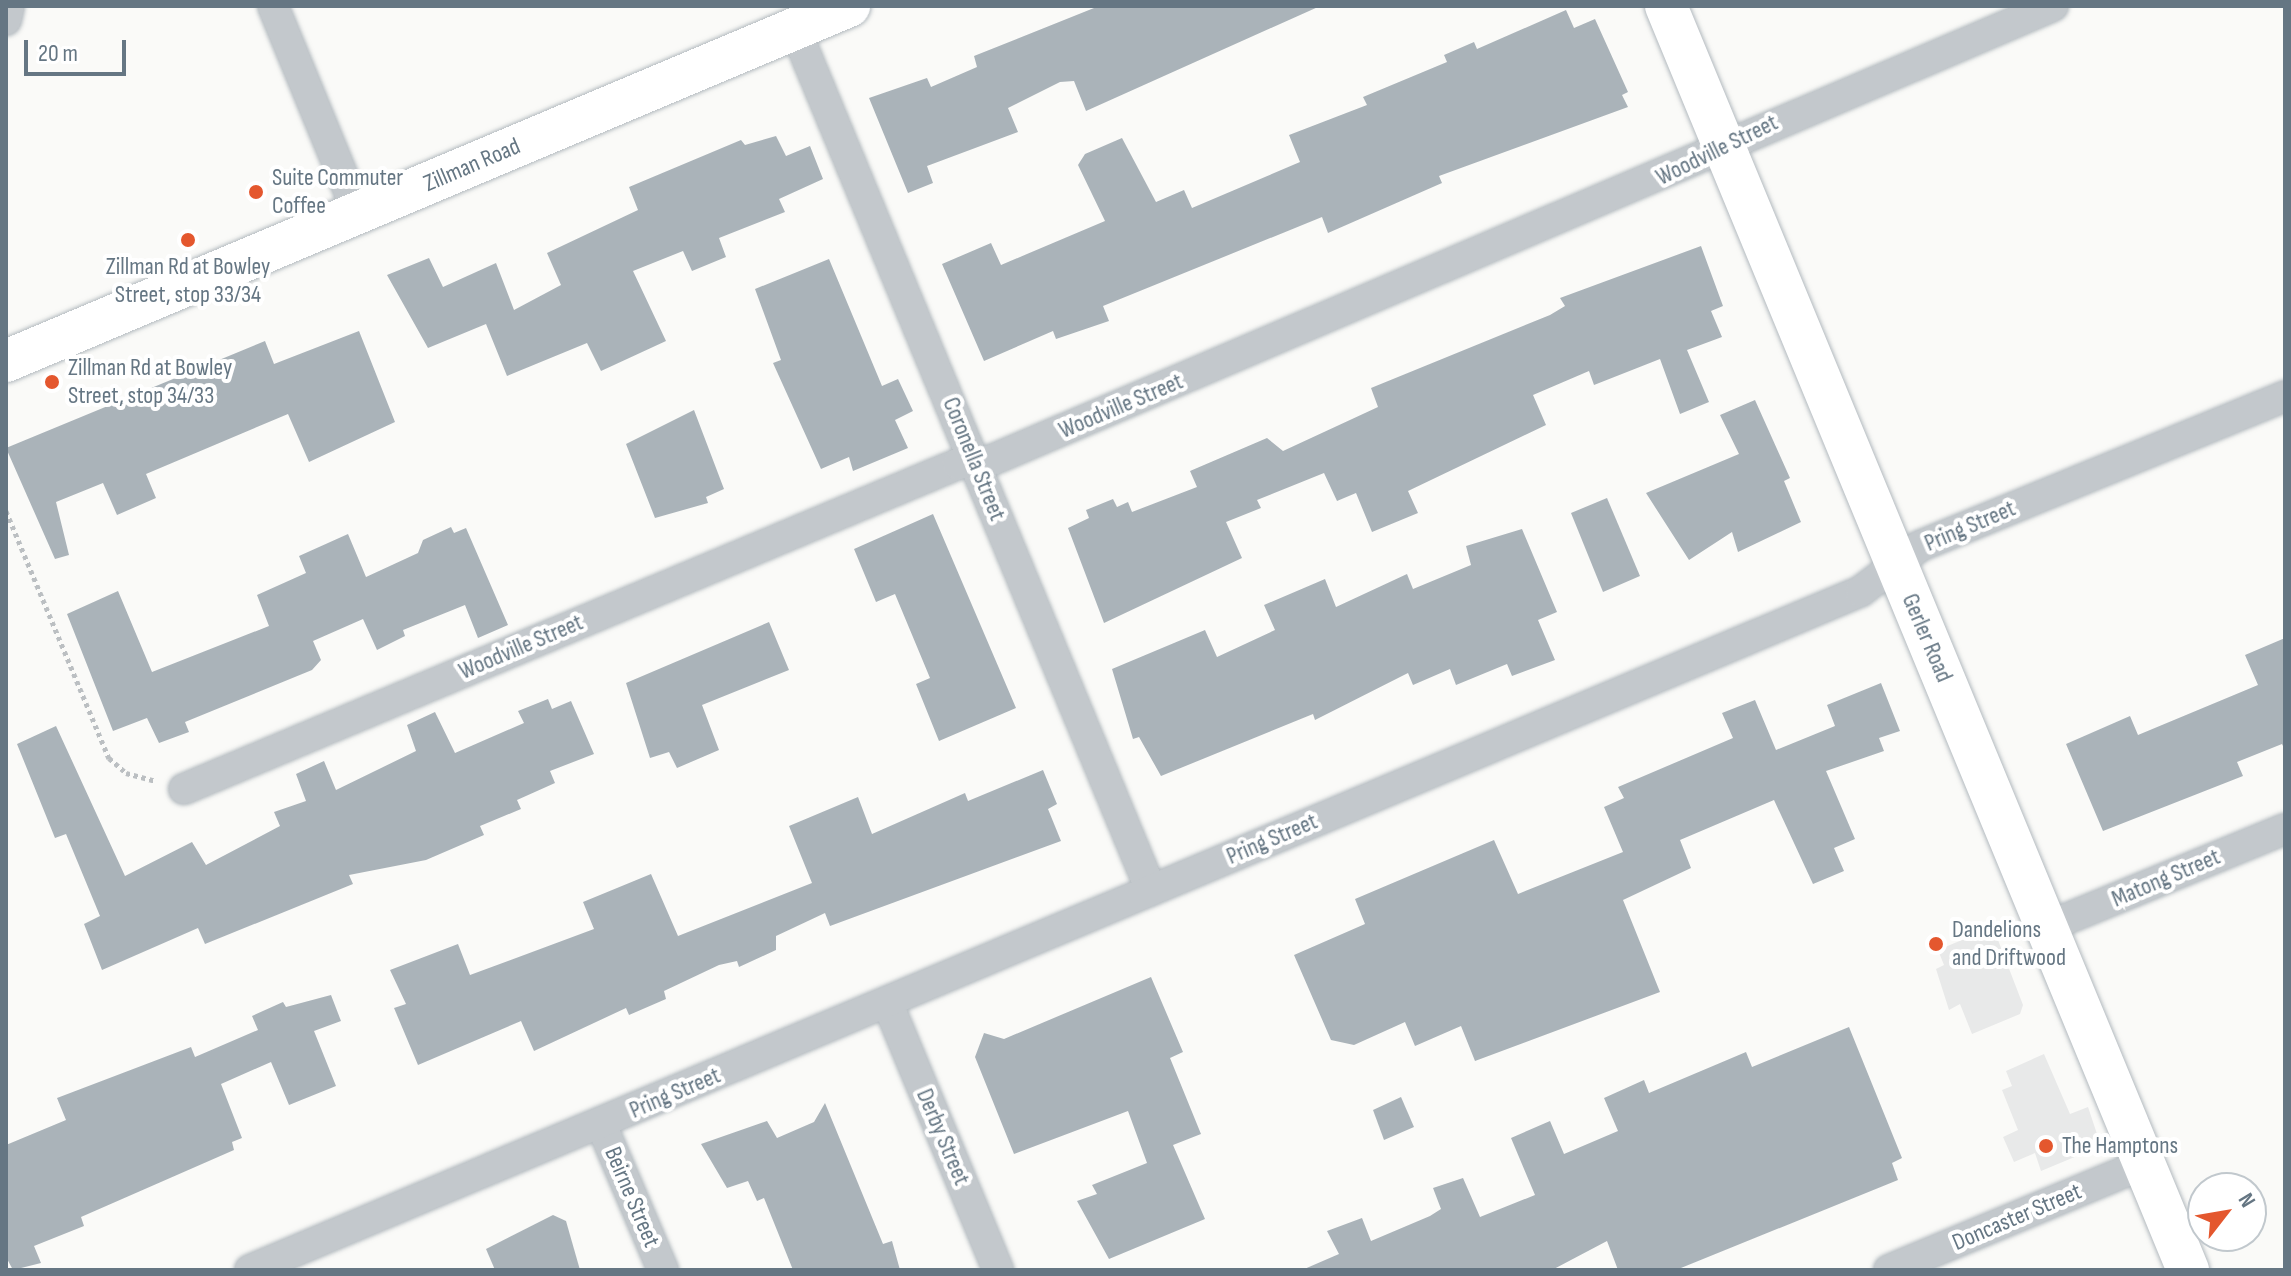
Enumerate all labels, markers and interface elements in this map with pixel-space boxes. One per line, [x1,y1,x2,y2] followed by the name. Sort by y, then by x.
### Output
[28,24,130,74] scale bar
[38,39,78,68] text: 20 m
[1651,108,1783,192] street label: Woodville Street
[419,132,525,198] street label: Zillman Road
[272,164,403,220] place label: Suite Commuter Coffee
[247,183,265,201] marker: Suite Commuter Coffee
[179,231,197,249] marker: Zillman Rd at Bowley Street, stop 33/34
[106,253,270,309] place label: Zillman Rd at Bowley Street, stop 33/34
[68,354,232,410] place label: Zillman Rd at Bowley Street, stop 34/33
[1055,367,1187,445] street label: Woodville Street
[43,373,61,391] marker: Zillman Rd at Bowley Street, stop 34/33
[936,393,1012,525] street label: Coronella Street
[1920,494,2020,558] street label: Pring Street
[1896,589,1958,687] street label: Gerler Road
[455,608,587,686] street label: Woodville Street
[1222,807,1322,871] street label: Pring Street
[2107,842,2225,914] street label: Matong Street
[1952,916,2066,972] place label: Dandelions and Driftwood
[1927,935,1945,953] marker: Dandelions and Driftwood
[625,1061,725,1125] street label: Pring Street
[910,1085,976,1189] street label: Derby Street
[2062,1132,2178,1160] place label: The Hamptons
[2037,1137,2055,1155] marker: The Hamptons
[598,1143,666,1251] street label: Beirne Street
[2187,1172,2267,1252] north arrow
[1948,1177,2086,1257] street label: Doncaster Street
[2232,1188,2261,1212] text: N

